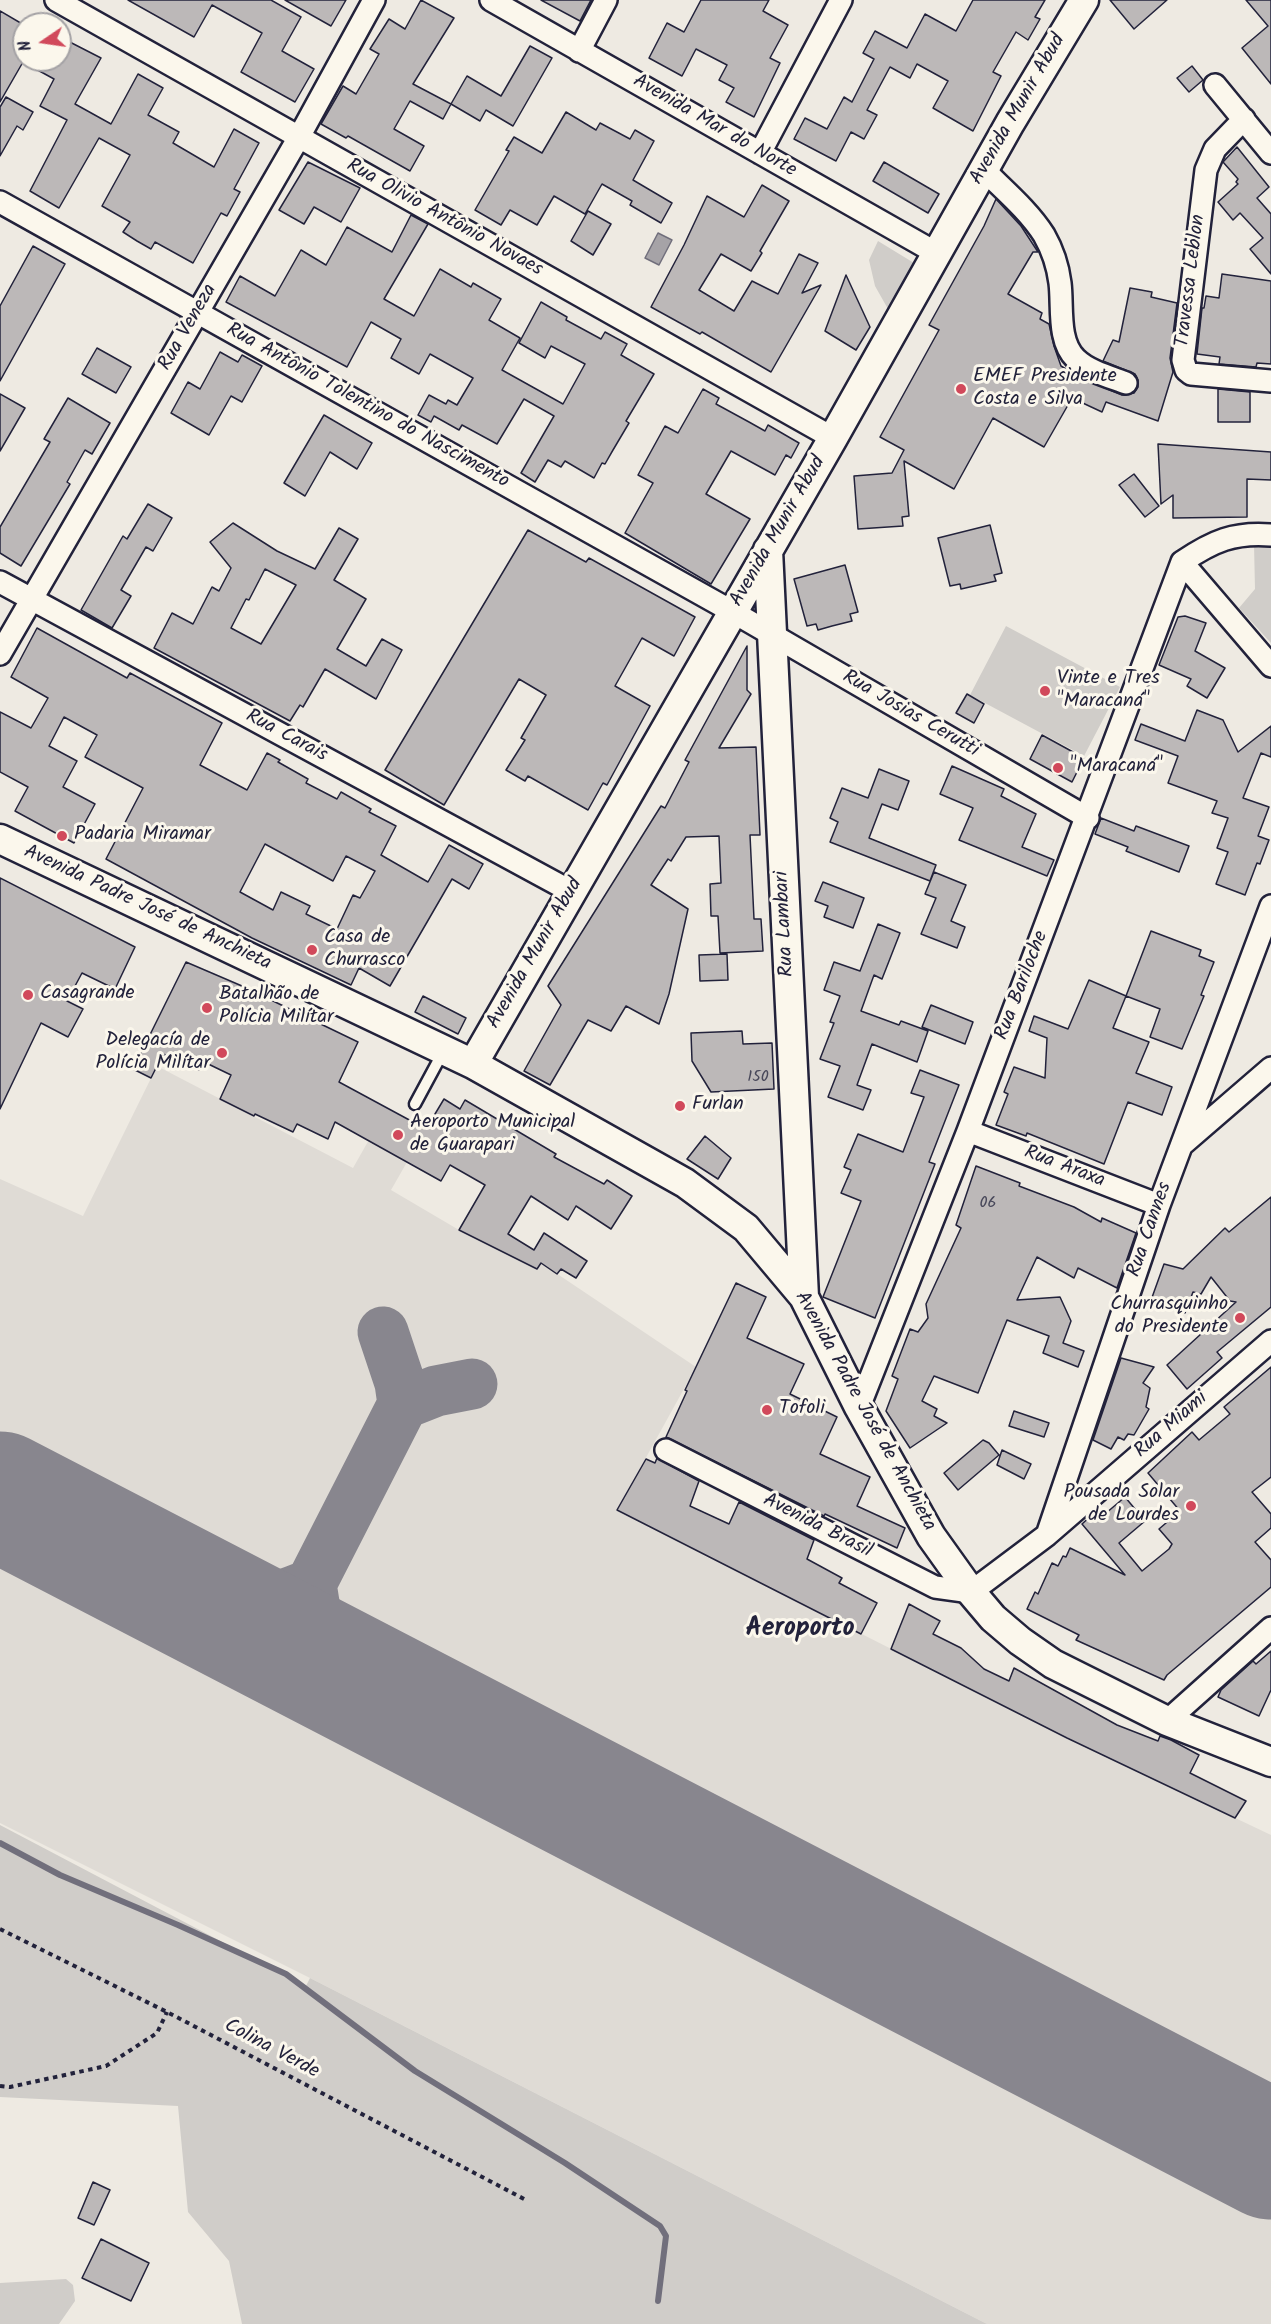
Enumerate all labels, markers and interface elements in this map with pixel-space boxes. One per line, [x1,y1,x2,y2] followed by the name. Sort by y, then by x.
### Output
[12,12,72,72] north arrow
[966,30,1072,190] street label: Avenida Munir Abud
[13,38,39,53] text: N
[628,70,800,184] street label: Avenida Mar do Norte
[342,155,546,283] street label: Rua Olivio Antônio Novaes
[1172,213,1212,349] street label: Travessa Leblon
[155,280,223,376] street label: Rua Veneza
[221,319,513,495] street label: Rua Antônio Tolentino do Nascimento
[973,366,1117,413] place label: EMEF Presidente Costa e Silva
[954,382,968,396] marker: EMEF Presidente Costa e Silva
[726,452,832,612] street label: Avenida Munir Abud
[837,666,983,764] street label: Rua Josias Cerutti
[1057,668,1160,715] place label: Vinte e Tres "Maracaná"
[1038,684,1052,698] marker: Vinte e Tres "Maracaná"
[241,705,331,769] street label: Rua Carais
[1070,756,1163,780] place label: "Maracaná"
[1051,761,1065,775] marker: "Maracaná"
[74,824,211,848] place label: Padaria Miramar
[55,829,69,843] marker: Padaria Miramar
[19,841,275,977] street label: Avenida Padre José de Anchieta
[771,870,801,978] street label: Rua Lambari
[483,874,589,1034] street label: Avenida Munir Abud
[324,927,405,974] place label: Casa de Churrasco
[991,928,1055,1044] street label: Rua Bariloche
[305,943,319,957] marker: Casa de Churrasco
[40,983,134,1007] place label: Casagrande
[219,984,334,1031] place label: Batalhão de Polícia Milítar
[21,988,35,1002] marker: Casagrande
[200,1001,214,1015] marker: Batalhão de Polícia Milítar
[95,1030,210,1077] place label: Delegacía de Polícia Milítar
[215,1046,229,1060] marker: Delegacía de Polícia Milítar
[747,1068,769,1088] house number: 150
[692,1094,744,1118] place label: Furlan
[673,1099,687,1113] marker: Furlan
[410,1112,575,1159] place label: Aeroporto Municipal de Guarapari
[391,1128,405,1142] marker: Aeroporto Municipal de Guarapari
[1020,1142,1108,1194] street label: Rua Araxa
[1124,1179,1178,1281] street label: Rua Cannes
[980,1194,996,1214] house number: 06
[788,1288,940,1536] street label: Avenida Padre José de Anchieta
[1110,1294,1228,1341] place label: Churrasquinho do Presidente
[1233,1311,1247,1325] marker: Churrasquinho do Presidente
[1130,1388,1214,1464] street label: Rua Miami
[779,1398,825,1422] place label: Tofoli
[760,1403,774,1417] marker: Tofoli
[1064,1482,1179,1529] place label: Pousada Solar de Lourdes
[758,1489,876,1565] street label: Avenida Brasil
[1184,1499,1198,1513] marker: Pousada Solar de Lourdes
[745,1615,855,1647] district label: Aeroporto
[219,2015,323,2085] street label: Colina Verde

